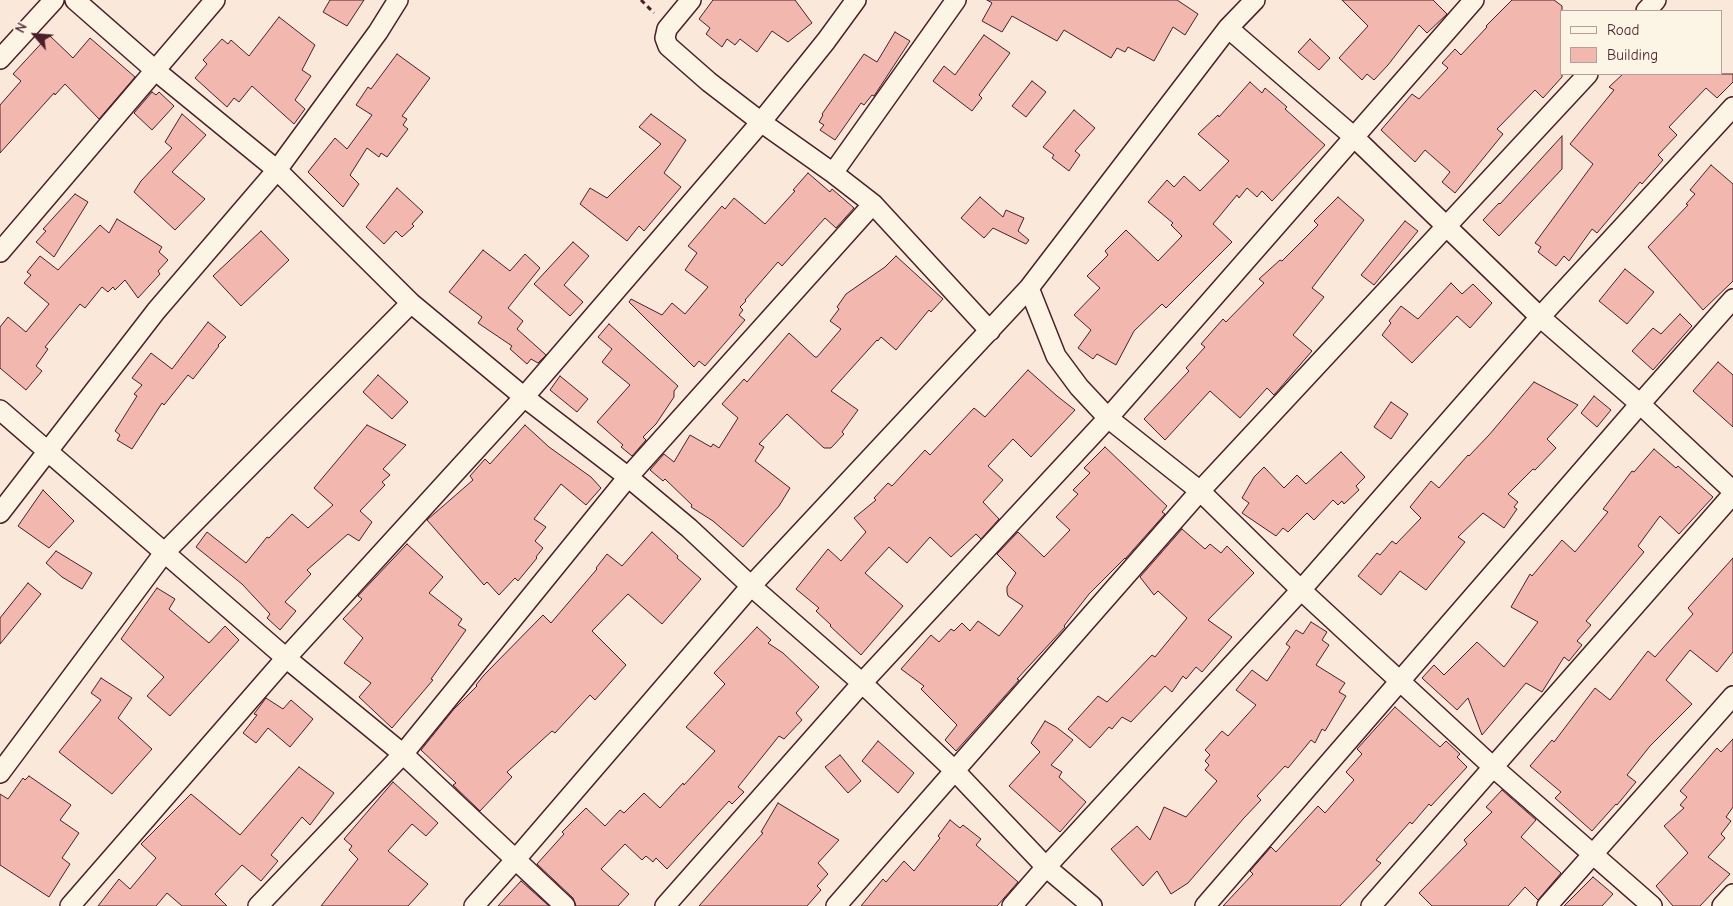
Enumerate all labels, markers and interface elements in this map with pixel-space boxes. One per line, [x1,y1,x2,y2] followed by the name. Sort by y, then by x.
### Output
[10,10,60,60] north arrow
[1560,10,1723,75] legend
[12,20,31,36] text: N
[1607,21,1639,39] text: Road
[1607,46,1658,64] text: Building

